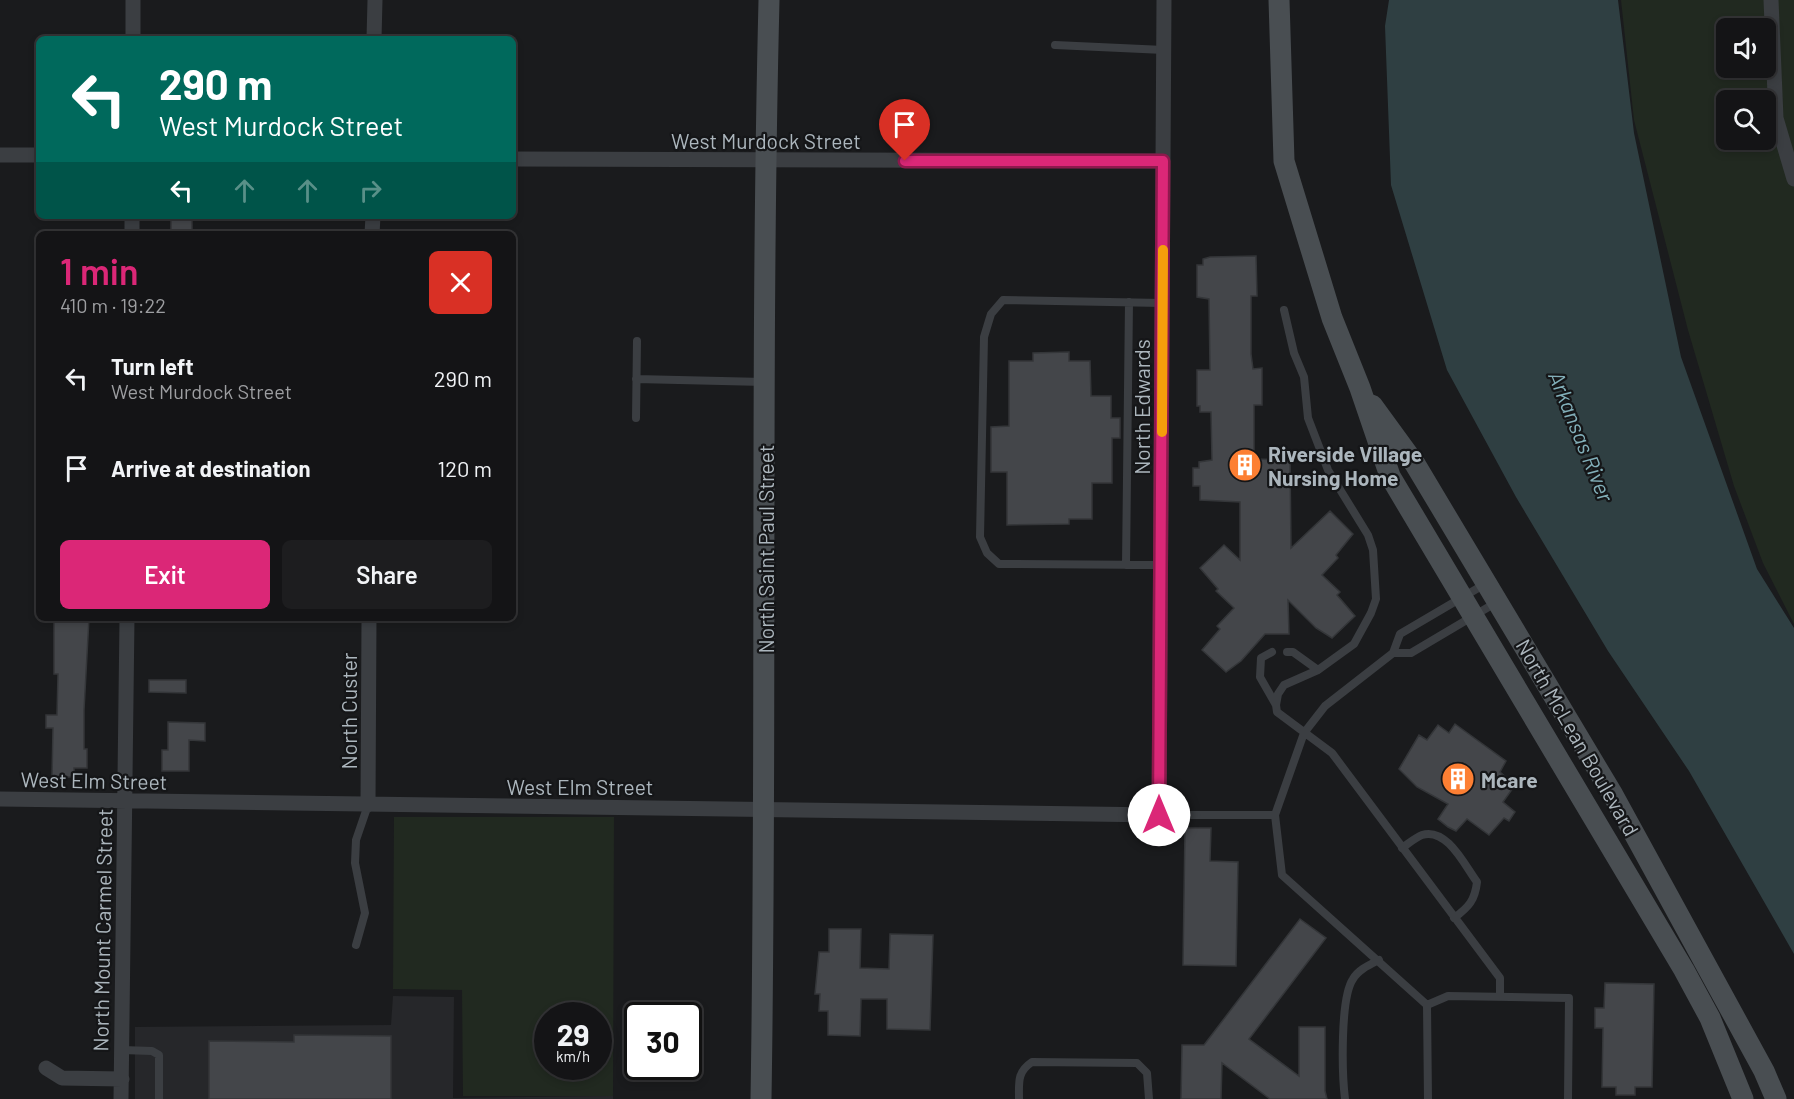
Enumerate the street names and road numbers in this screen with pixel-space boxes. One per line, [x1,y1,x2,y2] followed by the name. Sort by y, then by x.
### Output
[671,128,861,153] street label: West Murdock Street
[1129,339,1154,475] street label: North Edwards
[753,445,778,653] street label: North Saint Paul Street
[1511,634,1645,840] street label: North McLean Boulevard
[336,652,361,770] street label: North Custer
[20,766,168,794] street label: West Elm Street
[507,774,653,799] street label: West Elm Street
[87,808,117,1052] street label: North Mount Carmel Street

